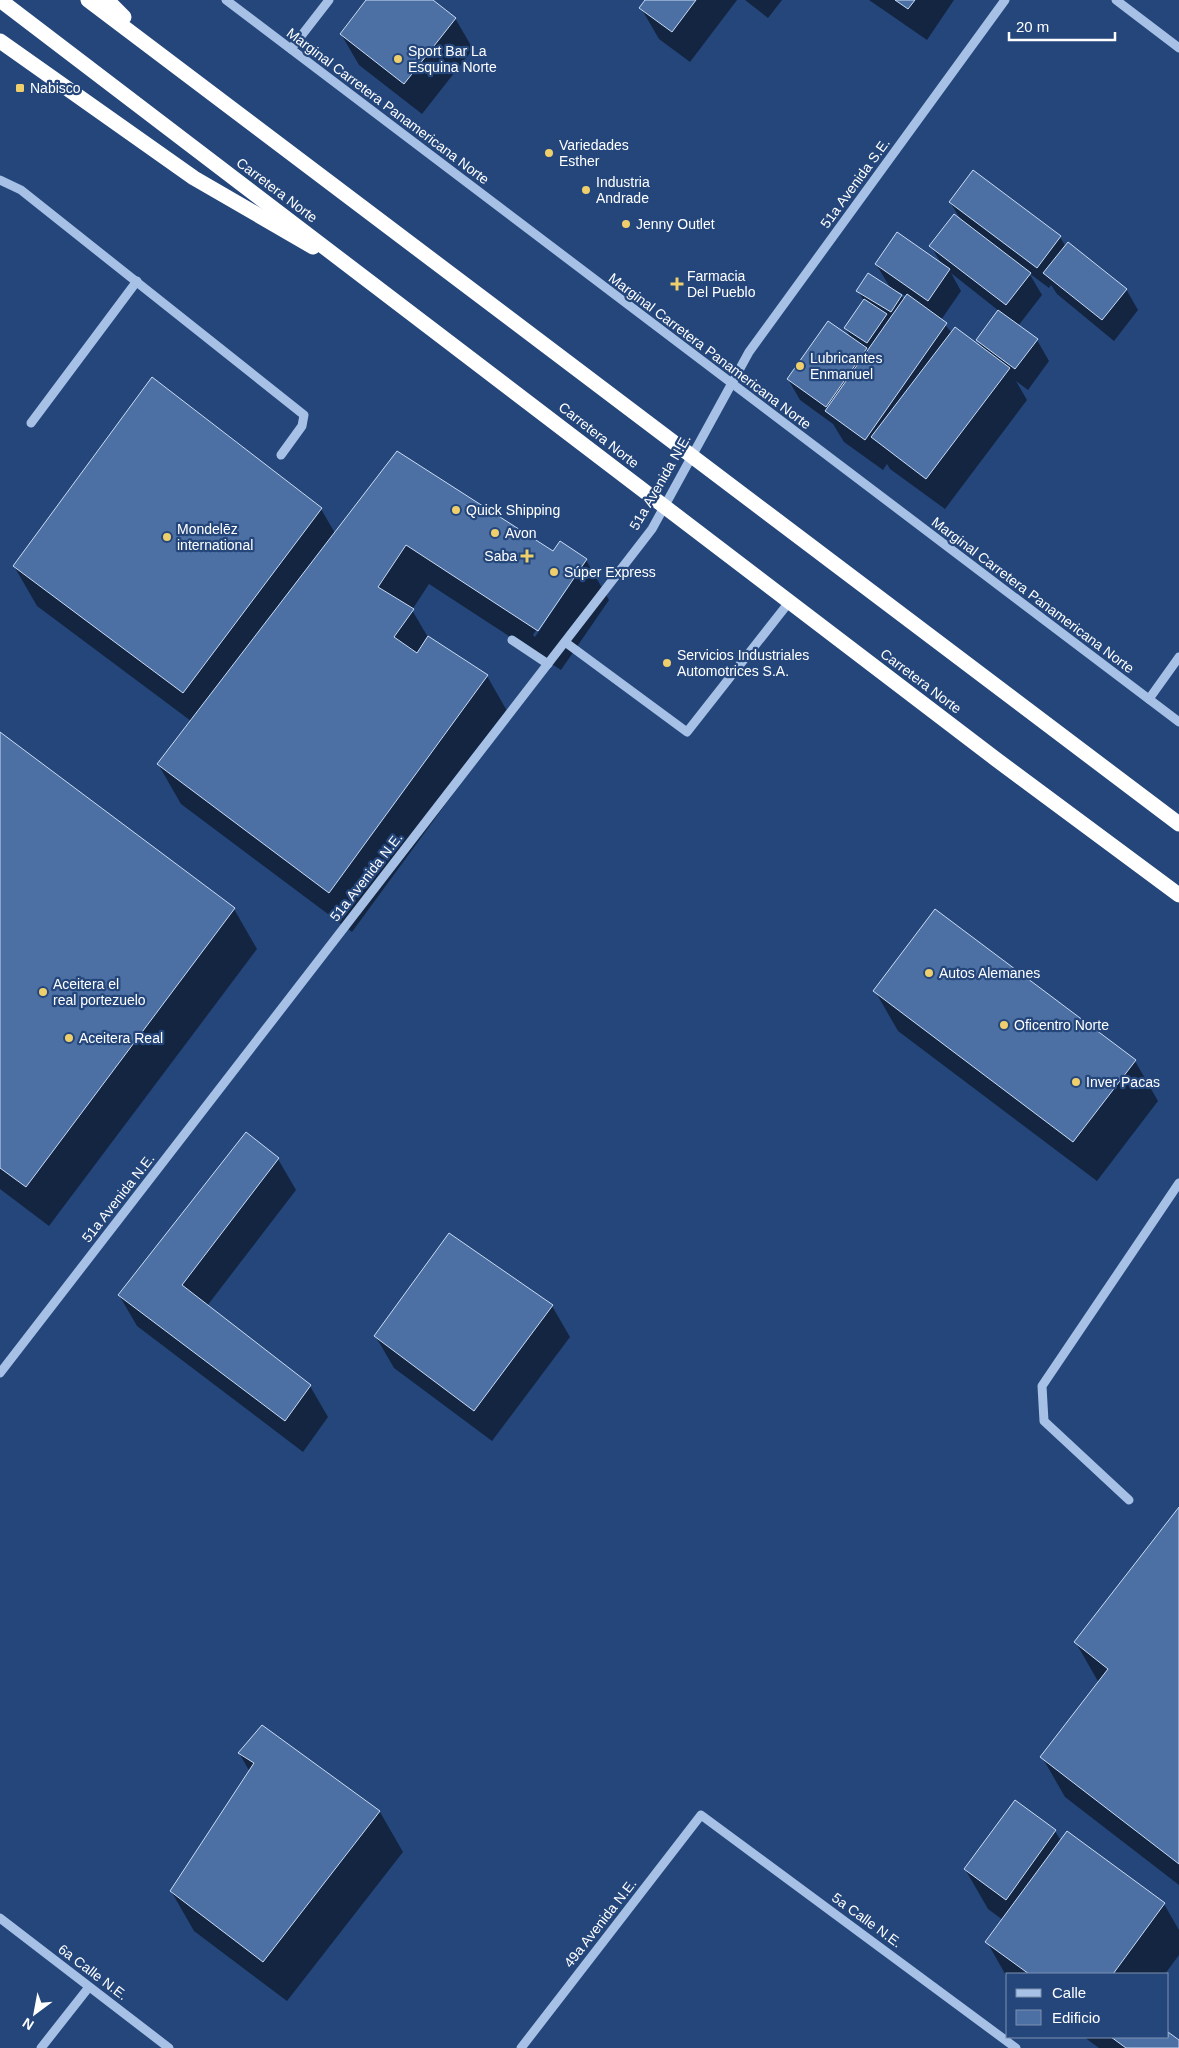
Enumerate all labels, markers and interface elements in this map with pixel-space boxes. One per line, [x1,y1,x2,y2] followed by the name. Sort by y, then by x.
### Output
[1009,10,1115,42] scale bar
[1016,18,1049,35] text: 20 m
[284,25,492,187] street label: Marginal Carretera Panamericana Norte
[408,43,497,75] place label: Sport Bar La Esquina Norte
[392,53,404,65] marker: Sport Bar La Esquina Norte
[30,80,81,96] place label: Nabisco
[14,82,26,94] marker: Nabisco
[817,135,893,231] street label: 51a Avenida S.E.
[559,137,629,169] place label: Variedades Esther
[543,147,555,159] marker: Variedades Esther
[233,154,321,226] street label: Carretera Norte
[596,174,650,206] place label: Industria Andrade
[580,184,592,196] marker: Industria Andrade
[636,216,715,232] place label: Jenny Outlet
[620,218,632,230] marker: Jenny Outlet
[687,268,756,300] place label: Farmacia Del Pueblo
[606,270,814,432] street label: Marginal Carretera Panamericana Norte
[671,278,683,290] marker: Farmacia Del Pueblo
[810,350,882,382] place label: Lubricantes Enmanuel
[794,360,806,372] marker: Lubricantes Enmanuel
[556,399,642,471] street label: Carretera Norte
[626,431,694,533] street label: 51a Avenida N.E.
[466,502,560,518] place label: Quick Shipping
[450,504,462,516] marker: Quick Shipping
[929,514,1137,676] street label: Marginal Carretera Panamericana Norte
[177,521,253,553] place label: Mondelēz international
[505,525,537,541] place label: Avon
[489,527,501,539] marker: Avon
[161,531,173,543] marker: Mondelēz international
[484,548,517,564] place label: Saba
[521,550,533,562] marker: Saba
[564,564,656,580] place label: Súper Express
[548,566,560,578] marker: Súper Express
[877,645,965,717] street label: Carretera Norte
[677,647,809,679] place label: Servicios Industriales Automotrices S.A.
[661,657,673,669] marker: Servicios Industriales Automotrices S.A.
[326,830,406,924] street label: 51a Avenida N.E.
[939,965,1040,981] place label: Autos Alemanes
[923,967,935,979] marker: Autos Alemanes
[53,976,146,1008] place label: Aceitera el real portezuelo
[37,986,49,998] marker: Aceitera el real portezuelo
[1014,1017,1109,1033] place label: Oficentro Norte
[998,1019,1010,1031] marker: Oficentro Norte
[79,1030,163,1046] place label: Aceitera Real
[63,1032,75,1044] marker: Aceitera Real
[1086,1074,1160,1090] place label: Inver Pacas
[1070,1076,1082,1088] marker: Inver Pacas
[78,1151,158,1245] street label: 51a Avenida N.E.
[560,1876,640,1970] street label: 49a Avenida N.E.
[829,1889,905,1951] street label: 5a Calle N.E.
[55,1941,131,2003] street label: 6a Calle N.E.
[1006,1973,1169,2038] legend
[1052,1984,1086,2001] text: Calle
[10,1988,60,2038] north arrow
[1052,2009,1100,2026] text: Edificio
[20,2015,37,2033] text: N

